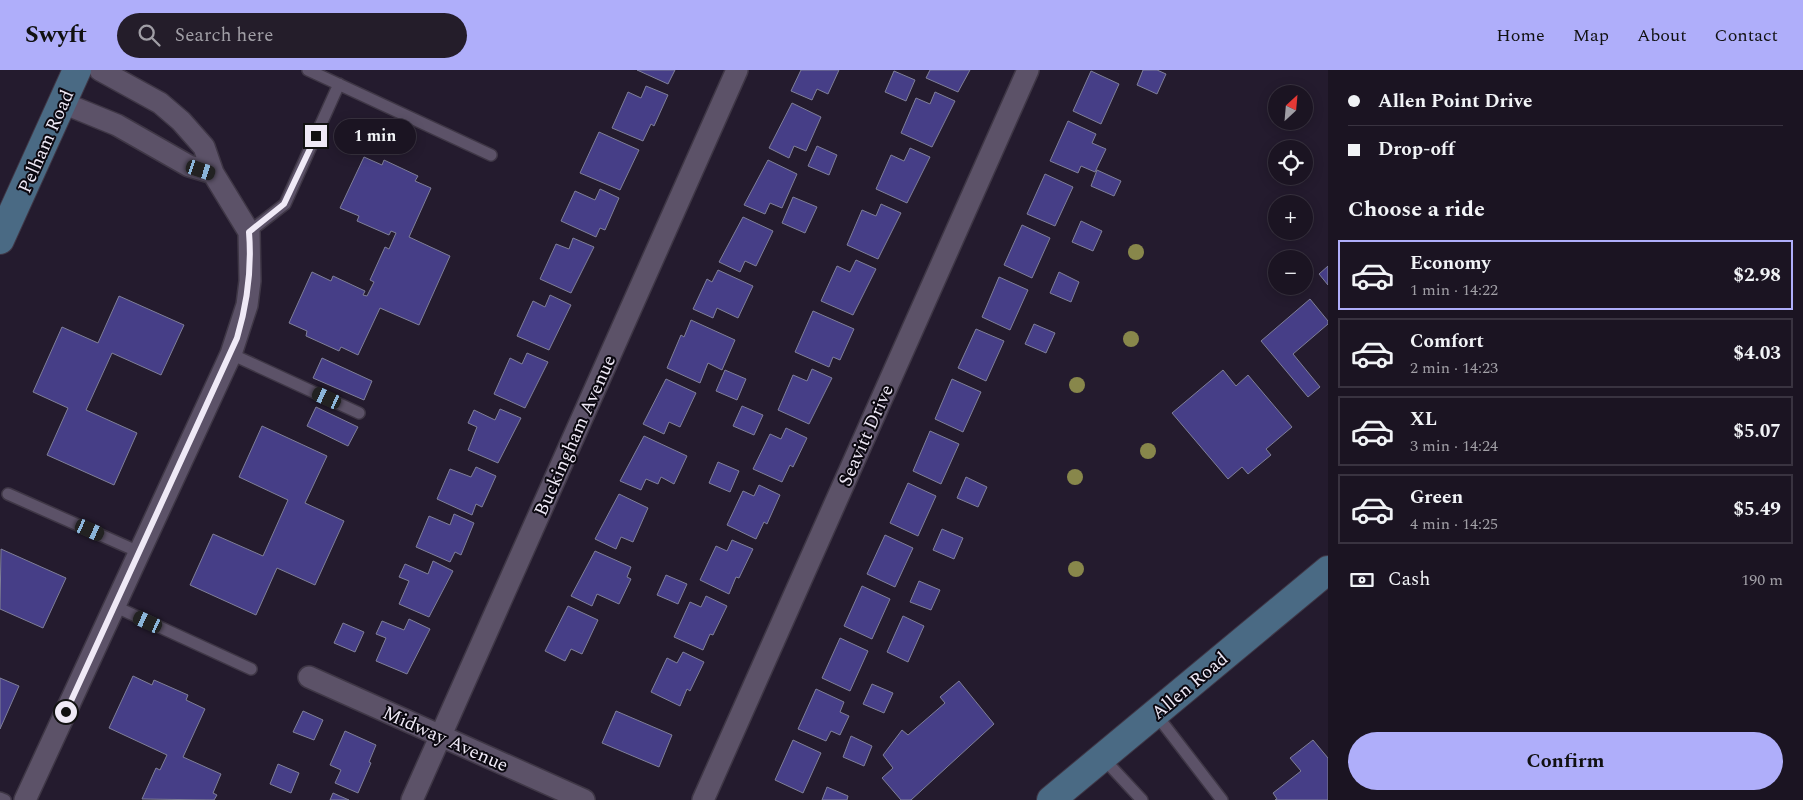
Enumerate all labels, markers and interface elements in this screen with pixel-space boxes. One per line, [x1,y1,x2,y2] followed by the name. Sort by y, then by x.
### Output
[117,13,467,58] search box
[25,17,87,53] text: Swyft
[135,21,163,49] icon: search
[175,21,273,50] text: Search here
[1496,22,1545,49] text: Home
[1573,22,1609,49] text: Map
[1637,22,1687,49] text: About
[1715,22,1778,49] text: Contact
[11,85,82,198] street label: Pelham Road
[1268,85,1312,130] north arrow
[1268,85,1313,295] map controls
[1378,87,1532,116] text: Allen Point Drive
[334,118,416,154] callout: 1 min
[354,124,396,148] text: 1 min
[305,125,327,147] route end
[1378,135,1455,164] text: Drop-off
[1268,140,1313,185] button: locate
[184,158,217,182] car
[1348,193,1485,226] text: Choose a ride
[1268,195,1313,240] button: +
[1410,249,1491,278] text: Economy
[1268,250,1313,295] button: −
[1350,253,1395,298] icon: car
[1733,261,1781,290] text: $2.98
[1410,278,1498,302] text: 1 min · 14:22
[1410,327,1484,356] text: Comfort
[1350,331,1395,376] icon: car
[1733,339,1781,368] text: $4.03
[527,350,624,521] street label: Buckingham Avenue
[1410,356,1498,380] text: 2 min · 14:23
[831,380,902,491] street label: Seavitt Drive
[310,385,343,411] car
[1410,405,1437,434] text: XL
[1350,409,1395,454] icon: car
[1733,417,1781,446] text: $5.07
[1410,434,1498,458] text: 3 min · 14:24
[1410,483,1463,512] text: Green
[1350,487,1395,532] icon: car
[1733,495,1781,524] text: $5.49
[1410,512,1498,536] text: 4 min · 14:25
[73,517,106,543] car
[1388,565,1430,594] text: Cash
[1348,566,1376,594] icon: cash
[1741,568,1783,592] text: 190 m
[131,609,164,635] car
[1145,645,1235,727] street label: Allen Road
[378,699,513,780] street label: Midway Avenue
[55,701,77,723] route start
[1348,732,1783,790] button: Confirm

